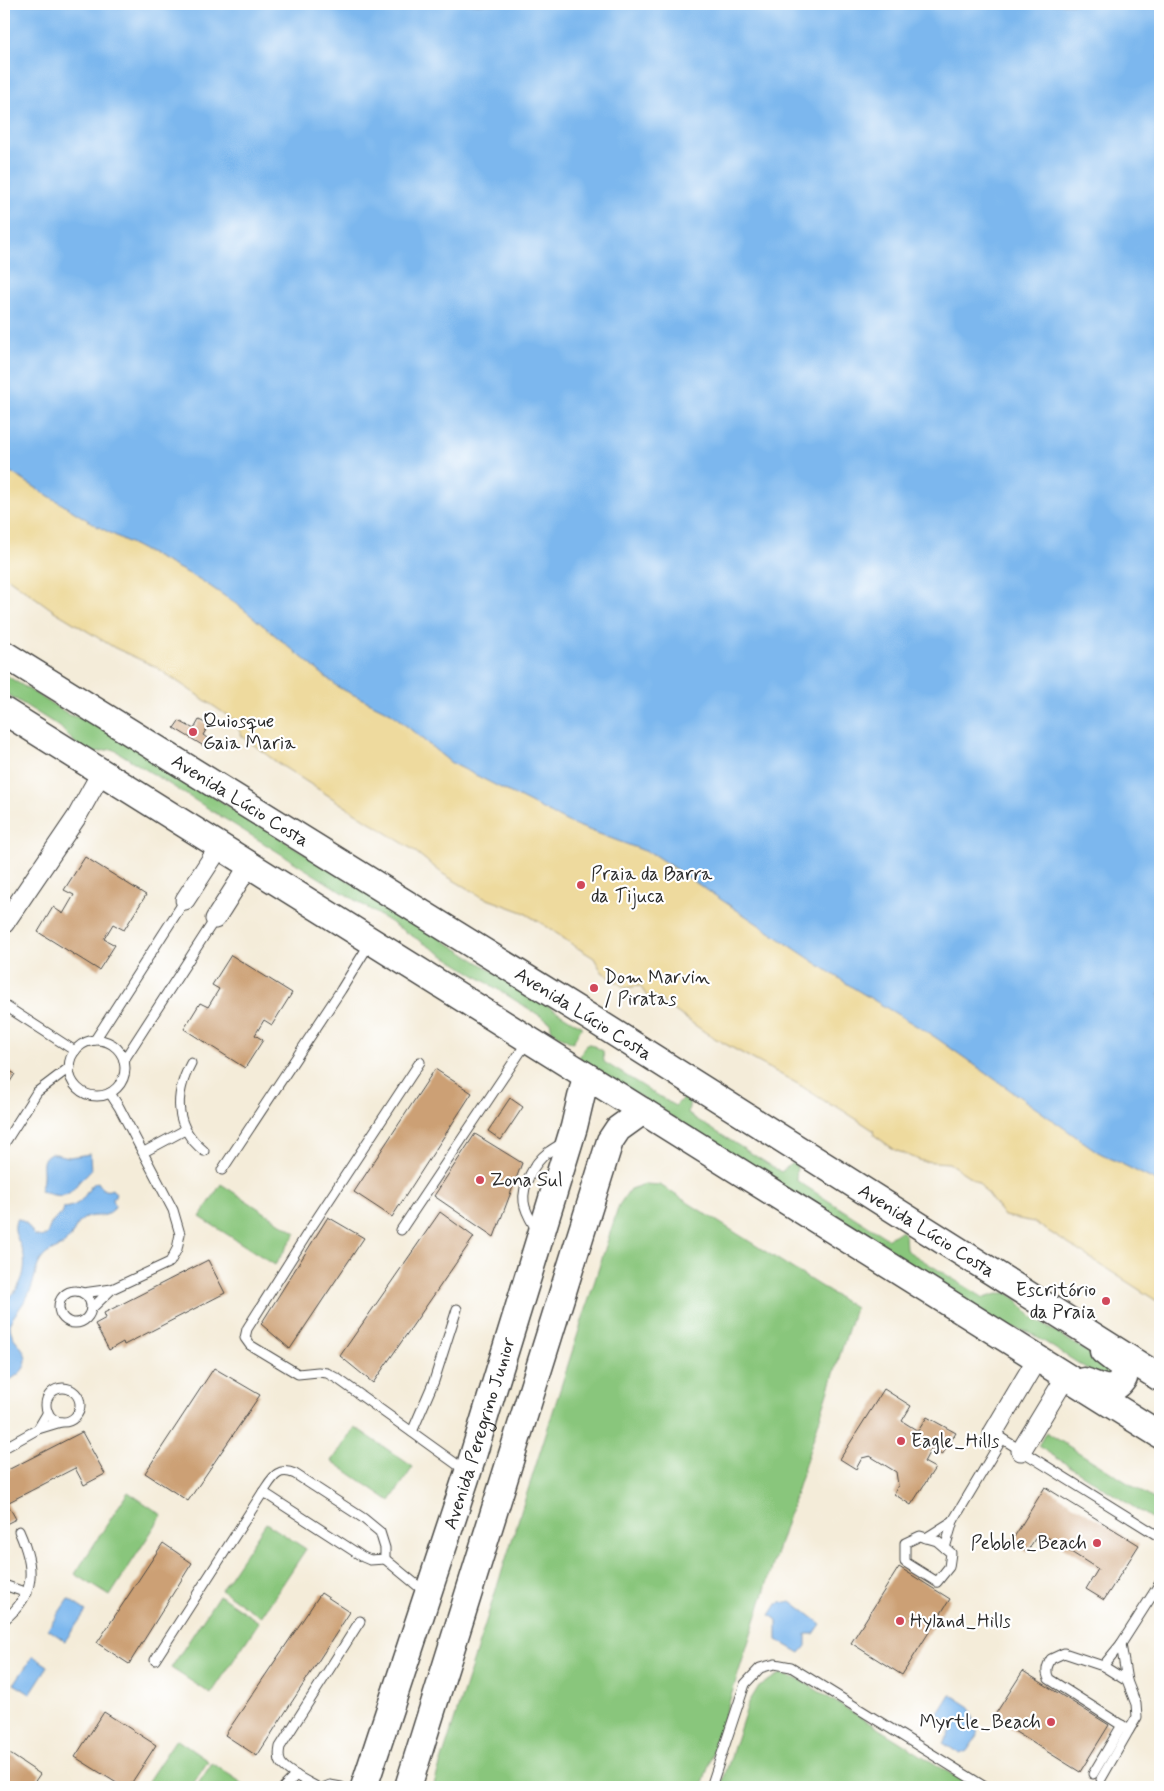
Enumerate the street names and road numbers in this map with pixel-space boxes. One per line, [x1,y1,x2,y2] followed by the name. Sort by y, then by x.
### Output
[167,748,314,853] street label: Avenida Lúcio Costa
[510,961,657,1066] street label: Avenida Lúcio Costa
[853,1178,1000,1283] street label: Avenida Lúcio Costa
[437,1334,521,1533] street label: Avenida Peregrino Junior

